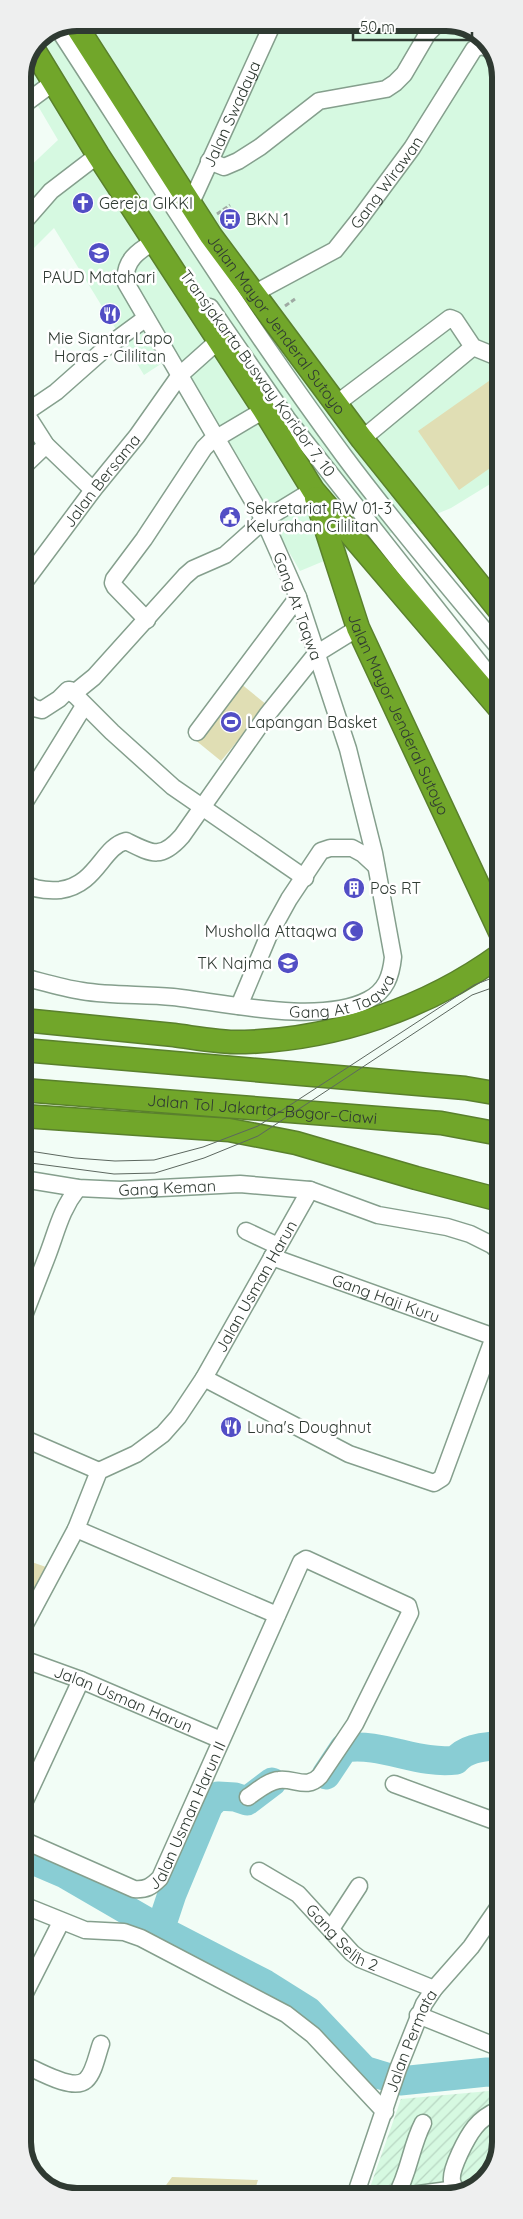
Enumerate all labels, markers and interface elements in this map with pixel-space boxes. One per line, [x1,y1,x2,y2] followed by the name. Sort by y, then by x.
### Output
[353,10,472,42] scale bar
[360,17,395,36] text: 50 m
[199,58,264,170] street label: Jalan Swadaya
[346,132,427,233] street label: Gang Wirawan
[71,191,95,215] church icon: Gereja GIKKI
[99,193,193,213] place label: Gereja GIKKI
[218,207,242,231] bus stop icon: BKN 1
[246,209,289,229] place label: BKN 1
[203,230,350,419] street label: Jalan Mayor Jenderal Sutoyo
[87,241,111,265] school or university icon: PAUD Matahari
[176,265,340,481] street label: Transjakarta Busway Koridor 7, 10
[43,267,155,287] place label: PAUD Matahari
[98,302,122,326] restaurant icon: Mie Siantar Lapo Horas - Cililitan
[48,328,172,366] place label: Mie Siantar Lapo Horas - Cililitan
[59,430,145,531] street label: Jalan Bersama
[246,498,392,536] place label: Sekretariat RW 01-3 Kelurahan Cililitan
[218,505,242,529] public building icon: Sekretariat RW 01-3 Kelurahan Cililitan
[269,549,327,663] street label: Gang At Taqwa
[344,611,454,818] street label: Jalan Mayor Jenderal Sutoyo
[219,710,243,734] sports icon: Lapangan Basket
[247,712,377,732] place label: Lapangan Basket
[342,876,366,900] building icon: Pos RT
[370,878,421,898] place label: Pos RT
[341,919,365,943] mosque icon: Musholla Attaqwa
[205,921,337,941] place label: Musholla Attaqwa
[276,951,300,975] school or university icon: TK Najma
[197,953,272,973] place label: TK Najma
[289,971,399,1022] street label: Gang At Taqwa
[146,1090,378,1128] street label: Jalan Tol Jakarta–Bogor–Ciawi
[118,1175,216,1200] street label: Gang Keman
[211,1217,301,1356] street label: Jalan Usman Harun
[329,1269,442,1326] street label: Gang Haji Kuru
[219,1415,243,1439] restaurant icon: Luna's Doughnut
[247,1417,372,1437] place label: Luna's Doughnut
[51,1661,196,1737] street label: Jalan Usman Harun
[144,1738,230,1894] street label: Jalan Usman Harun II
[302,1900,381,1975] street label: Gang Selih 2
[381,1985,441,2095] street label: Jalan Permata

